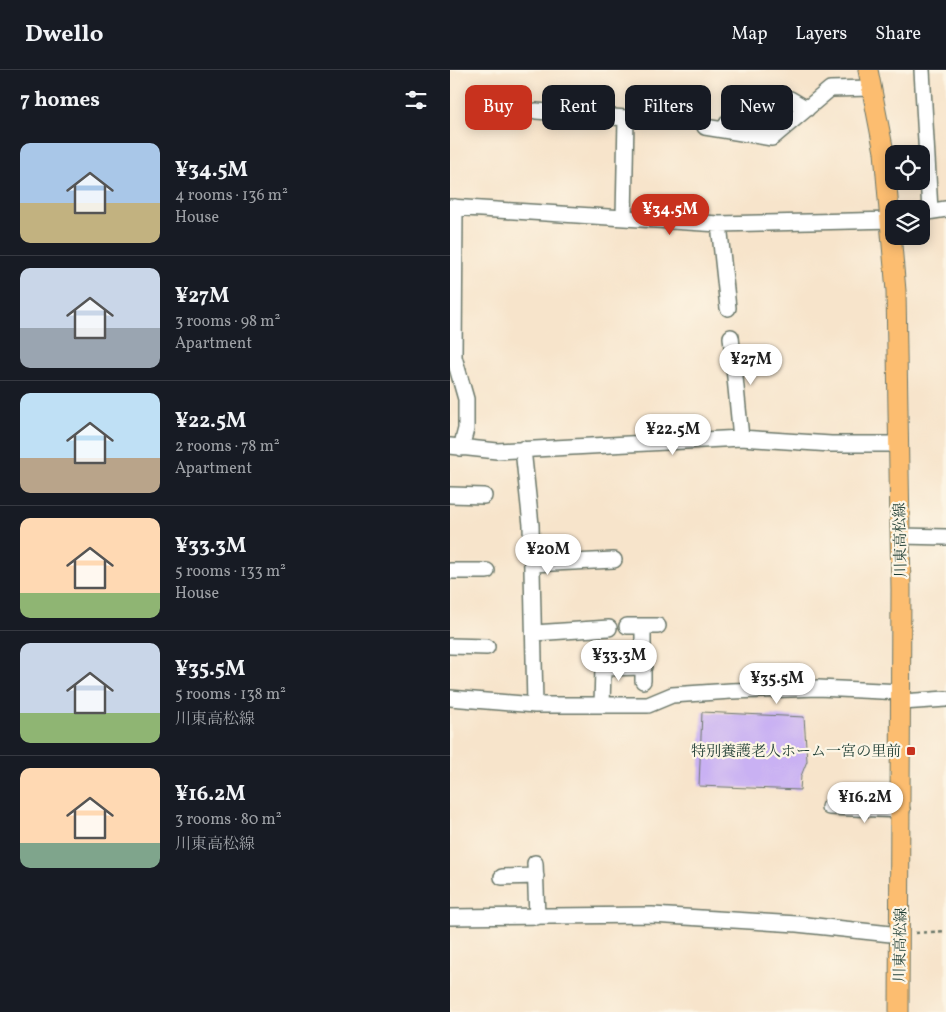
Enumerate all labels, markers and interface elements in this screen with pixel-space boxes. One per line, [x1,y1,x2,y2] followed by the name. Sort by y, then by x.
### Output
[25,18,103,52] text: Dwello
[731,22,767,47] text: Map
[795,22,847,47] text: Layers
[875,22,921,47] text: Share
[465,85,532,130] chip: Buy
[542,85,615,130] chip: Rent
[625,85,711,130] chip: Filters
[721,85,793,130] chip: New
[20,86,100,115] text: 7 homes
[402,86,430,114] icon: filters
[885,145,930,245] map controls
[885,145,930,190] button: locate
[175,156,248,185] text: ¥34.5M
[60,163,120,223] icon: home
[175,185,288,207] text: 4 rooms · 136 m²
[629,194,711,236] pin: ¥34.5M
[642,199,698,221] text: ¥34.5M
[885,200,930,245] button: layers
[175,207,219,229] text: House
[175,282,229,311] text: ¥27M
[60,288,120,348] icon: home
[175,311,280,333] text: 3 rooms · 98 m²
[175,333,252,355] text: Apartment
[721,344,781,386] pin: ¥27M
[730,349,772,371] text: ¥27M
[175,407,246,436] text: ¥22.5M
[60,413,120,473] icon: home
[632,414,714,456] pin: ¥22.5M
[646,419,700,441] text: ¥22.5M
[175,436,280,458] text: 2 rooms · 78 m²
[175,458,252,480] text: Apartment
[890,502,913,578] street label: 川東高松線
[175,532,246,561] text: ¥33.3M
[518,534,578,576] pin: ¥20M
[60,538,120,598] icon: home
[526,539,570,561] text: ¥20M
[175,561,286,583] text: 5 rooms · 133 m²
[175,583,219,605] text: House
[578,640,660,682] pin: ¥33.3M
[592,645,646,667] text: ¥33.3M
[175,655,245,684] text: ¥35.5M
[736,662,818,705] pin: ¥35.5M
[60,663,120,723] icon: home
[750,668,804,690] text: ¥35.5M
[175,684,286,706] text: 5 rooms · 138 m²
[175,709,255,731] text: 川東高松線
[691,742,901,763] place label: 特別養護老人ホーム一宮の里前
[905,745,917,757] marker: 特別養護老人ホーム一宮の里前
[175,780,245,809] text: ¥16.2M
[824,782,906,824] pin: ¥16.2M
[838,787,892,809] text: ¥16.2M
[60,788,120,848] icon: home
[175,809,282,831] text: 3 rooms · 80 m²
[175,834,255,856] text: 川東高松線
[890,907,913,983] street label: 川東高松線

